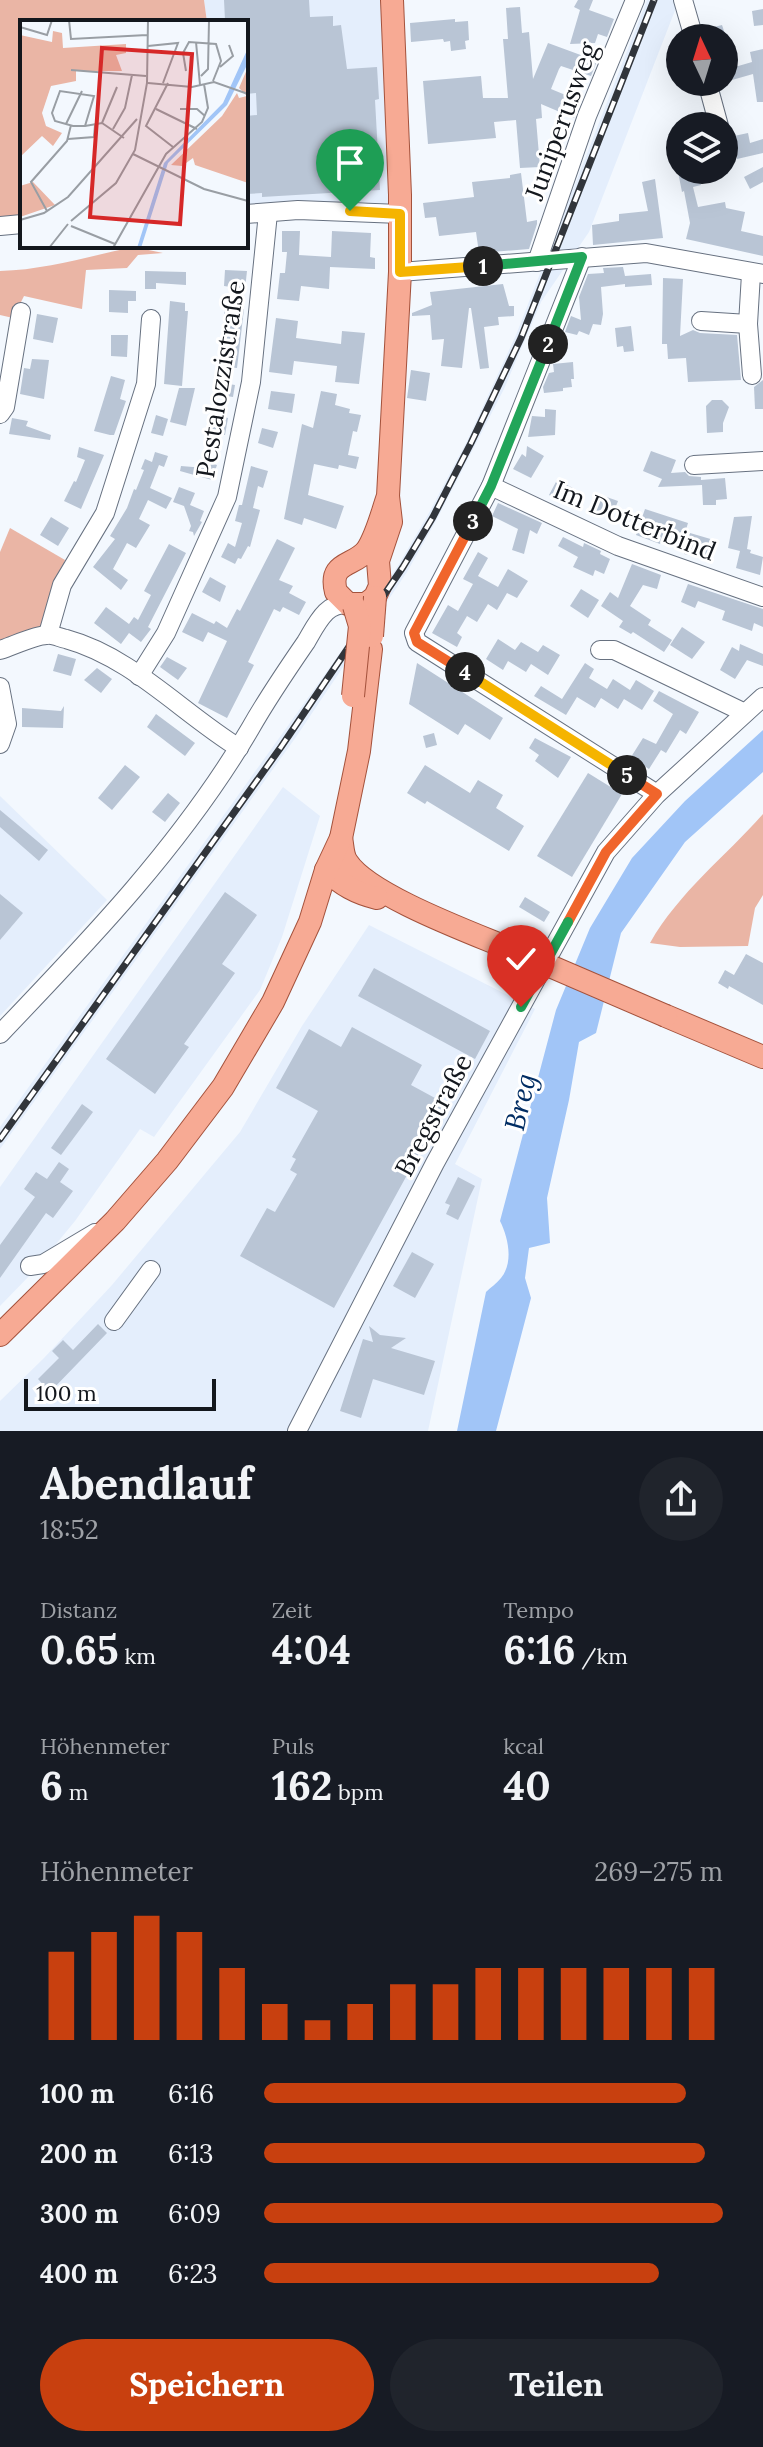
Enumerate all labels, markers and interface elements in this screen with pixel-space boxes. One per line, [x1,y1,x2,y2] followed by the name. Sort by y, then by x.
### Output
[20,20,248,248] inset map
[666,24,738,96] north arrow
[666,24,738,184] map controls
[517,37,605,205] street label: Juniperusweg
[666,112,738,184] button: layers
[316,129,384,211] pin
[328,141,372,185] icon: arrive
[463,246,503,286] pin: 1
[479,252,487,280] text: 1
[188,278,252,480] street label: Pestalozzistraße
[528,324,568,364] pin: 2
[542,330,554,358] text: 2
[549,472,721,568] street label: Im Dotterbind
[453,501,493,541] pin: 3
[467,507,479,535] text: 3
[445,652,485,692] pin: 4
[459,658,471,686] text: 4
[607,755,647,795] pin: 5
[621,761,633,789] text: 5
[487,925,555,1007] pin
[499,937,543,981] icon: check
[387,1048,479,1182] street label: Bregstraße
[496,1070,544,1134] water label: Breg
[24,1375,216,1411] scale bar
[36,1379,97,1407] text: 100 m
[40,1455,253,1511] text: Abendlauf
[639,1457,723,1541] button: share
[40,1513,99,1546] text: 18:52
[40,1596,117,1624] text: Distanz
[272,1596,312,1624] text: Zeit
[503,1596,574,1624] text: Tempo
[40,1624,119,1675] text: 0.65
[272,1624,351,1675] text: 4:04
[503,1624,576,1675] text: 6:16
[119,1642,156,1670] text: km
[576,1642,628,1670] text: /km
[40,1732,169,1760] text: Höhenmeter
[272,1732,314,1760] text: Puls
[503,1732,544,1760] text: kcal
[40,1760,63,1811] text: 6
[272,1760,332,1811] text: 162
[503,1760,551,1811] text: 40
[63,1778,88,1806] text: m
[332,1778,384,1806] text: bpm
[40,1855,193,1888] text: Höhenmeter
[594,1855,723,1888] text: 269–275 m
[40,2077,114,2110] text: 100 m
[168,2077,214,2110] text: 6:16
[40,2137,118,2170] text: 200 m
[168,2137,213,2170] text: 6:13
[40,2197,118,2230] text: 300 m
[168,2197,221,2230] text: 6:09
[40,2257,118,2290] text: 400 m
[168,2257,218,2290] text: 6:23
[40,2339,374,2431] button: Speichern
[390,2339,723,2431] button: Teilen

